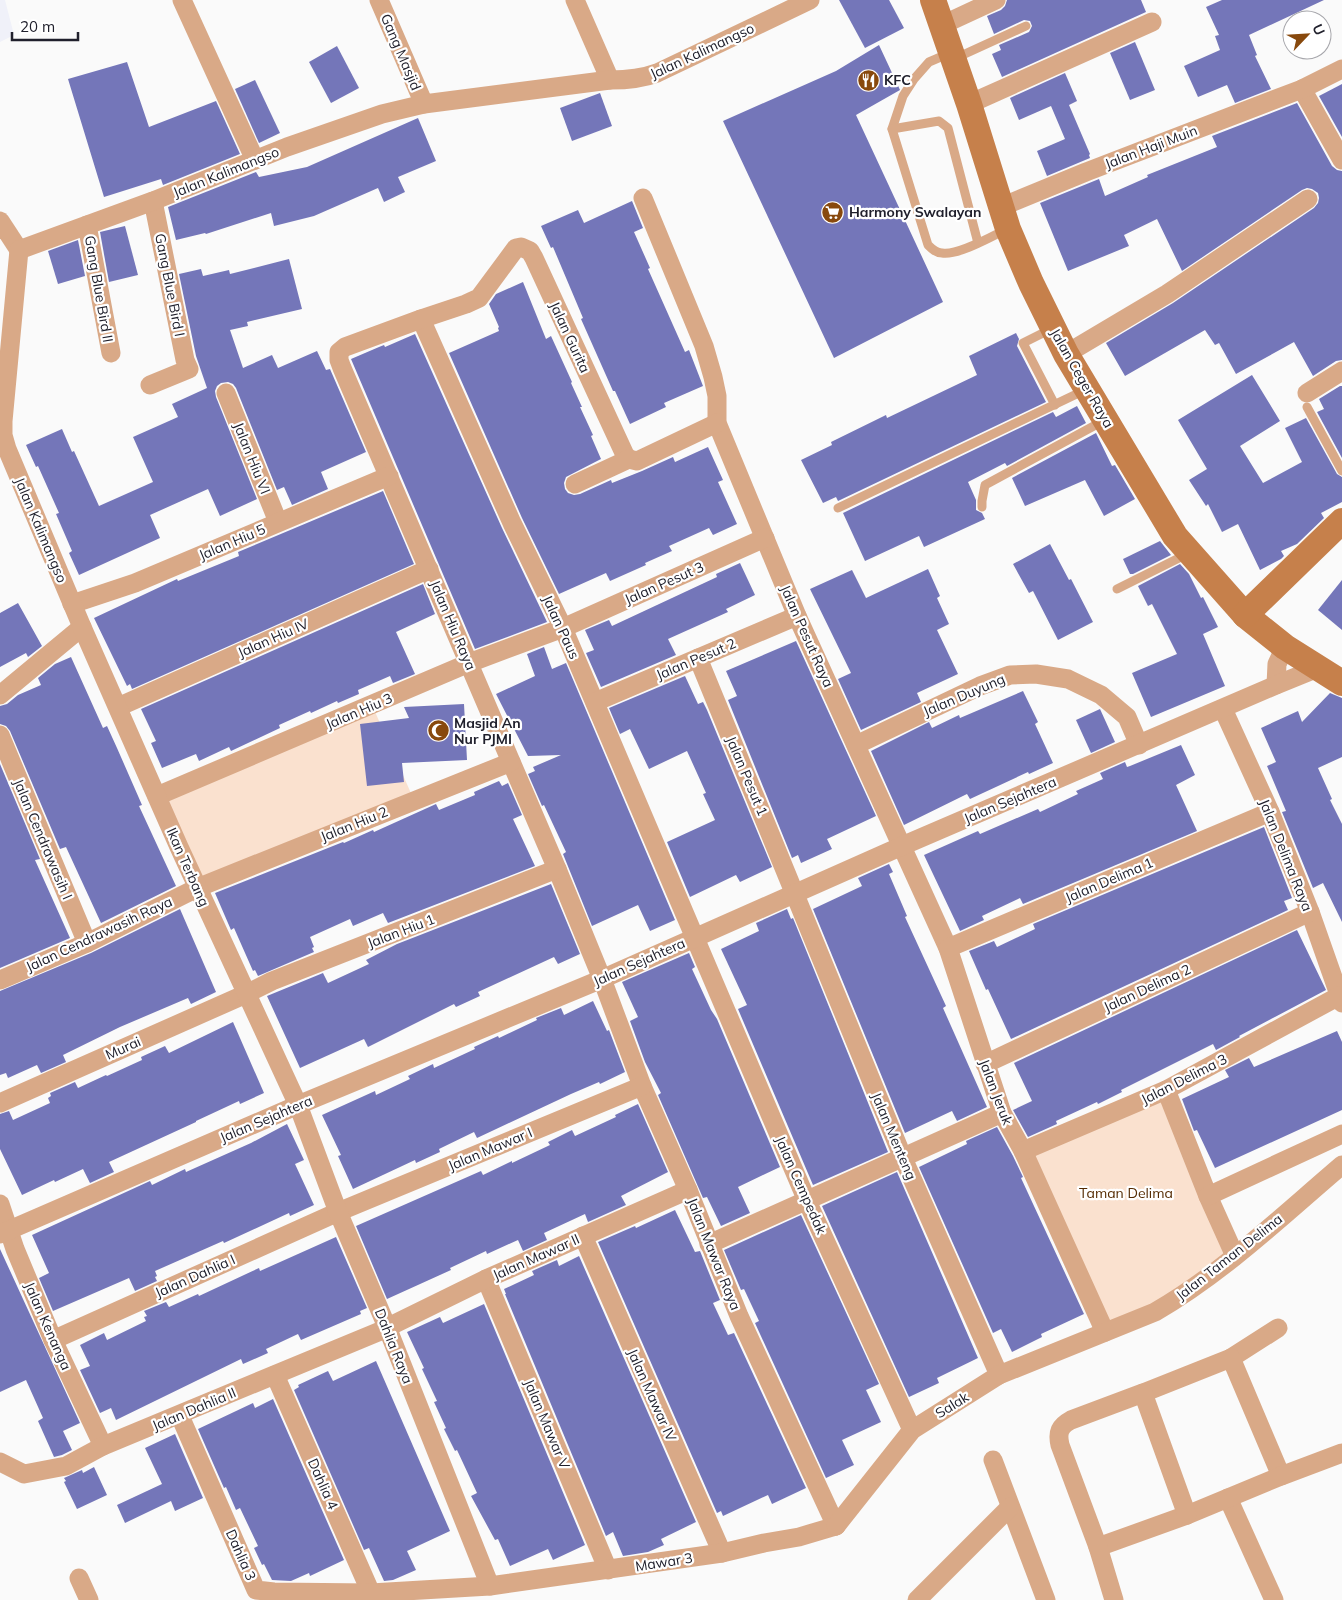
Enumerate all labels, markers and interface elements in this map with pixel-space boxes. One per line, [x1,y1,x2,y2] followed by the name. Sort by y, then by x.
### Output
[12,10,79,42] scale bar
[1282,10,1332,60] north arrow
[377,11,425,93] street label: Gang Masjid
[20,17,55,36] text: 20 m
[647,19,757,83] street label: Jalan Kalimangso
[1308,21,1329,38] text: U
[856,68,880,92] restaurant icon: KFC
[884,71,911,89] place label: KFC
[1102,121,1200,173] street label: Jalan Haji Muin
[170,143,282,201] street label: Jalan Kalimangso
[821,200,845,224] supermarket icon: Harmony Swalayan
[849,203,981,221] place label: Harmony Swalayan
[151,232,189,338] street label: Gang Blue Bird I
[81,234,117,344] street label: Gang Blue Bird II
[546,298,594,376] street label: Jalan Gurita
[1046,325,1118,431] street label: Jalan Ceger Raya
[229,419,275,497] street label: Jalan Hiu VI
[11,475,71,585] street label: Jalan Kalimangso
[196,520,268,564] street label: Jalan Hiu 5
[622,557,706,609] street label: Jalan Pesut 3
[426,577,480,673] street label: Jalan Hiu Raya
[776,582,838,690] street label: Jalan Pesut Raya
[538,592,584,662] street label: Jalan Paus
[235,614,311,662] street label: Jalan Hiu IV
[653,634,739,684] street label: Jalan Pesut 2
[920,670,1008,720] street label: Jalan Duyung
[323,689,395,733] street label: Jalan Hiu 3
[454,714,521,748] place label: Masjid An Nur PJMI
[426,719,450,743] mosque icon: Masjid An Nur PJMI
[722,733,772,819] street label: Jalan Pesut 1
[961,772,1059,828] street label: Jalan Sejahtera
[9,776,77,902] street label: Jalan Cendrawasih I
[1255,796,1317,914] street label: Jalan Delima Raya
[318,802,390,846] street label: Jalan Hiu 2
[163,825,213,909] street label: Ikan Terbang
[1062,853,1156,907] street label: Jalan Delima 1
[23,892,175,976] street label: Jalan Cendrawasih Raya
[365,910,437,952] street label: Jalan Hiu 1
[590,934,688,990] street label: Jalan Sejahtera
[1101,960,1193,1016] street label: Jalan Delima 2
[103,1032,143,1064] street label: Murai
[1138,1050,1230,1108] street label: Jalan Delima 3
[975,1056,1017,1128] street label: Jalan Jeruk
[867,1089,921,1183] street label: Jalan Menteng
[217,1091,315,1147] street label: Jalan Sejahtera
[445,1123,535,1175] street label: Jalan Mawar I
[771,1133,831,1238] street label: Jalan Cempedak
[1079,1184,1173,1202] park label: Taman Delima
[683,1195,745,1313] street label: Jalan Mawar Raya
[1172,1210,1286,1304] street label: Jalan Taman Delima
[490,1230,582,1284] street label: Jalan Mawar II
[152,1250,238,1302] street label: Jalan Dahlia I
[21,1279,75,1373] street label: Jalan Kenanga
[371,1306,417,1386] street label: Dahlia Raya
[624,1346,681,1444] street label: Jalan Mawar IV
[520,1376,574,1472] street label: Jalan Mawar V
[149,1383,239,1435] street label: Jalan Dahlia II
[932,1387,973,1422] street label: Salak
[304,1456,342,1513] street label: Dahlia 4
[222,1527,260,1583] street label: Dahlia 3
[634,1549,694,1575] street label: Mawar 3

